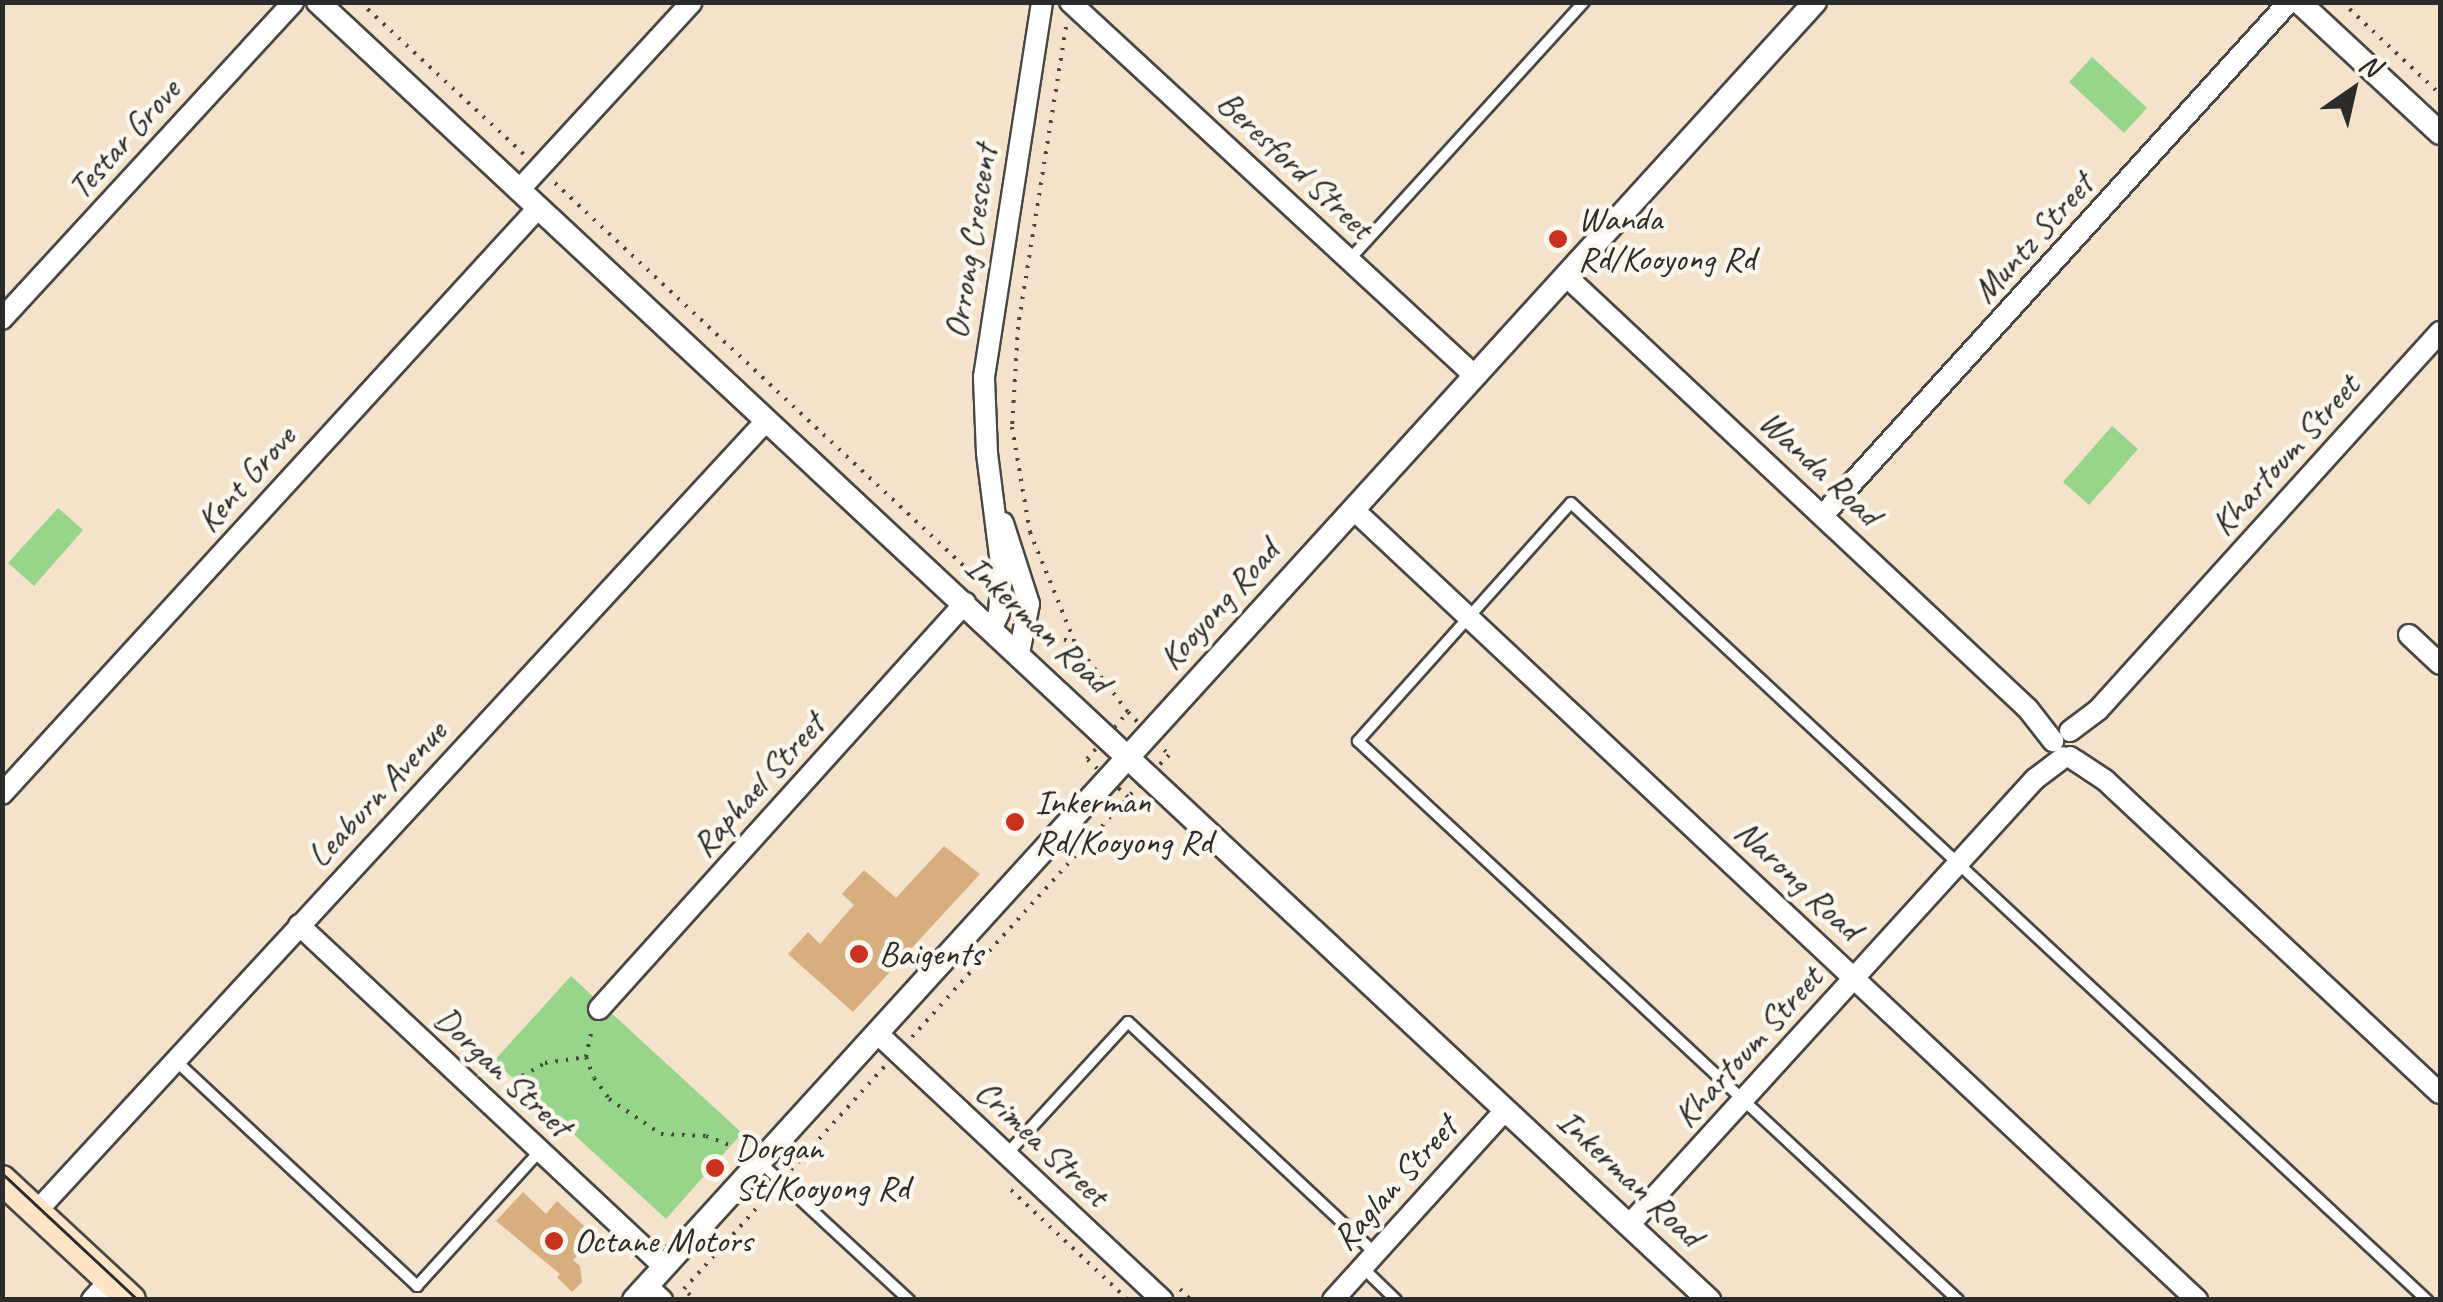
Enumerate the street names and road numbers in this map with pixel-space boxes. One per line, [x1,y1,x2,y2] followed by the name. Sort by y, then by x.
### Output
[59,70,189,208] street label: Testar Grove
[1208,82,1382,248] street label: Beresford Street
[935,142,1007,342] street label: Orrong Crescent
[1964,164,2102,312] street label: Muntz Street
[2201,365,2369,545] street label: Khartoum Street
[1750,401,1890,535] street label: Wanda Road
[188,417,304,541] street label: Kent Grove
[1150,532,1288,678] street label: Kooyong Road
[957,546,1119,702] street label: Inkerman Road
[683,704,833,866] street label: Raphael Street
[298,712,456,876] street label: Leaburn Avenue
[1726,811,1870,949] street label: Narong Road
[1664,957,1832,1137] street label: Khartoum Street
[426,998,580,1146] street label: Dorgan Street
[966,1070,1118,1216] street label: Crimea Street
[1549,1100,1711,1256] street label: Inkerman Road
[1324,1107,1466,1259] street label: Raglan Street

